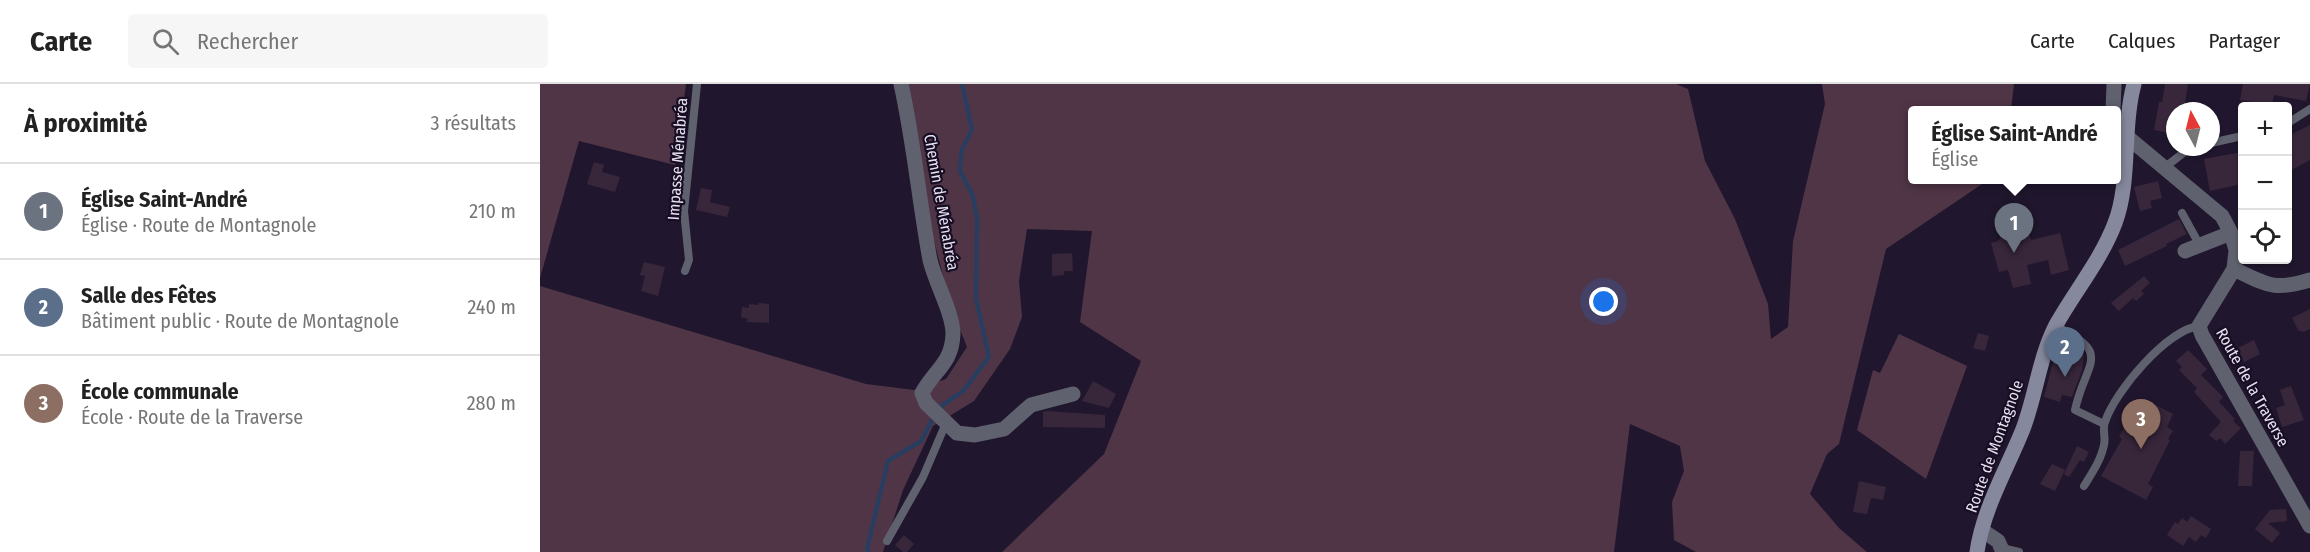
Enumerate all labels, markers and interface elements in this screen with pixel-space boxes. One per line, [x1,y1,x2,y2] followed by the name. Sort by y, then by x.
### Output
[128,14,548,68] search box
[30,25,92,58] text: Carte
[149,25,182,58] icon: search
[197,28,298,55] text: Rechercher
[2030,28,2075,54] text: Carte
[2108,28,2175,54] text: Calques
[2208,28,2280,54] text: Partager
[664,97,691,221] street label: Impasse Ménabréa
[2166,102,2220,156] north arrow
[2238,102,2292,264] map controls
[2238,102,2292,156] button: +
[1908,106,2121,184] popup
[24,108,147,139] text: À proximité
[430,111,516,135] text: 3 résultats
[1931,120,2098,147] text: Église Saint-André
[920,133,963,272] street label: Chemin de Ménabréa
[1931,147,1978,171] text: Église
[2238,156,2292,210] button: −
[81,186,248,213] text: Église Saint-André
[39,199,48,223] text: 1
[469,199,516,223] text: 210 m
[1994,204,2034,253] pin: 1
[2238,210,2292,264] button: locate
[81,213,316,237] text: Église · Route de Montagnole
[81,282,216,309] text: Salle des Fêtes
[1589,287,1618,316] your location
[39,295,48,319] text: 2
[467,295,516,319] text: 240 m
[81,309,399,333] text: Bâtiment public · Route de Montagnole
[2212,325,2293,450] street label: Route de la Traverse
[2046,328,2084,377] pin: 2
[1962,377,2027,515] street label: Route de Montagnole
[81,378,239,405] text: École communale
[39,391,48,415] text: 3
[467,391,516,415] text: 280 m
[2122,400,2160,449] pin: 3
[81,405,303,429] text: École · Route de la Traverse

